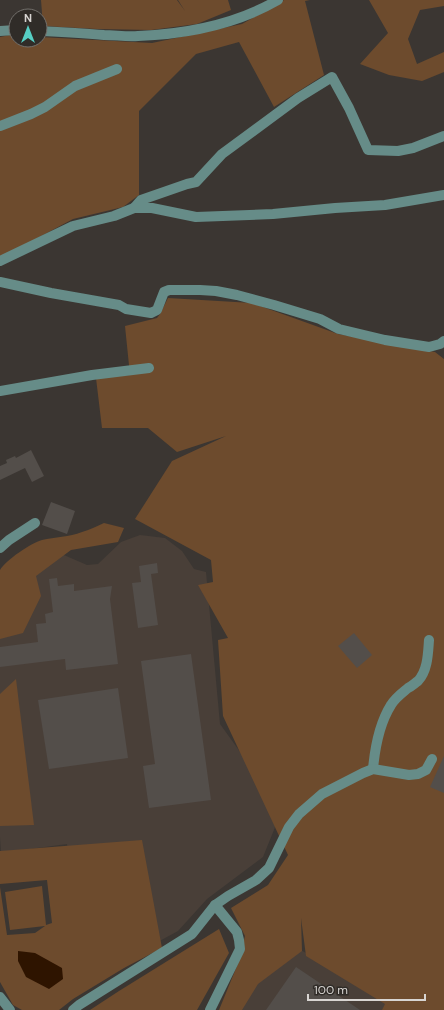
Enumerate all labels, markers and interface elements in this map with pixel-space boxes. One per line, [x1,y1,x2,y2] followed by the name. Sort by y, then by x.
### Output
[8,8,48,48] north arrow
[24,11,32,25] text: N
[308,976,425,1002] scale bar
[314,982,348,998] text: 100 m

